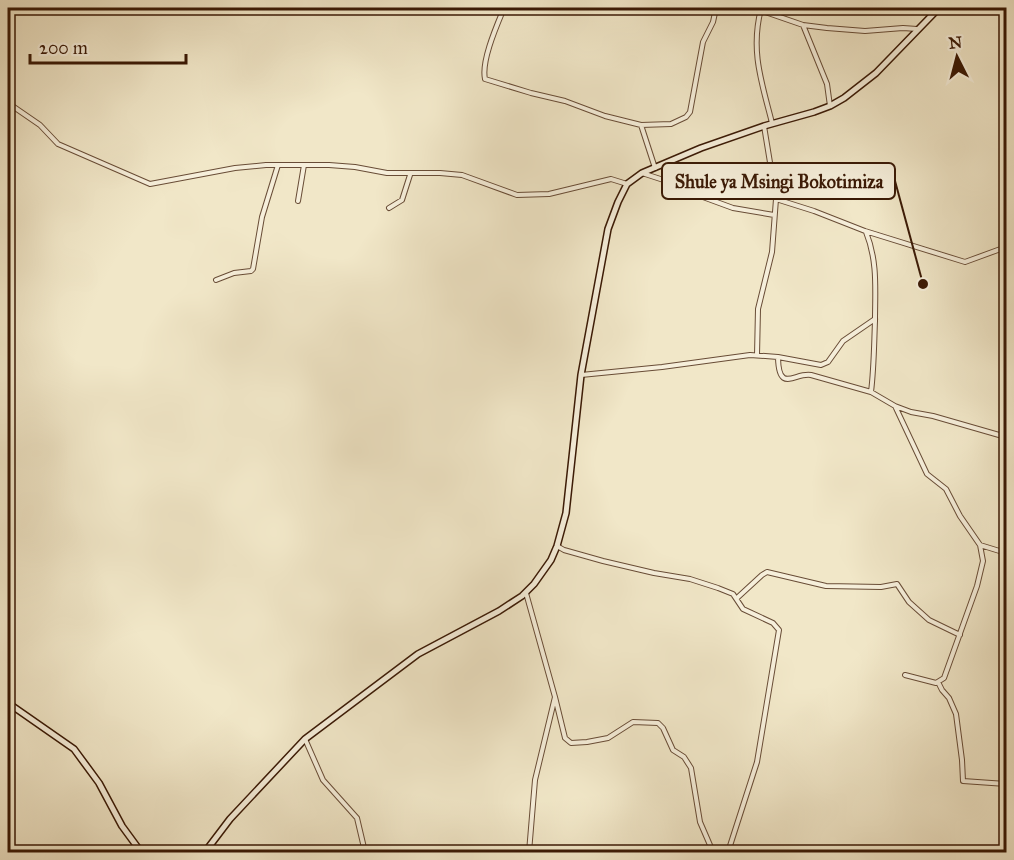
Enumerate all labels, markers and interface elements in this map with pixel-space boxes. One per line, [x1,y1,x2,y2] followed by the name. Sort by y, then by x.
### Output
[30,27,186,65] scale bar
[927,27,987,87] north arrow
[948,32,964,53] text: N
[39,37,88,59] text: 200 m
[662,163,895,199] callout: Shule ya Msingi Bokotimiza
[675,171,884,194] text: Shule ya Msingi Bokotimiza

